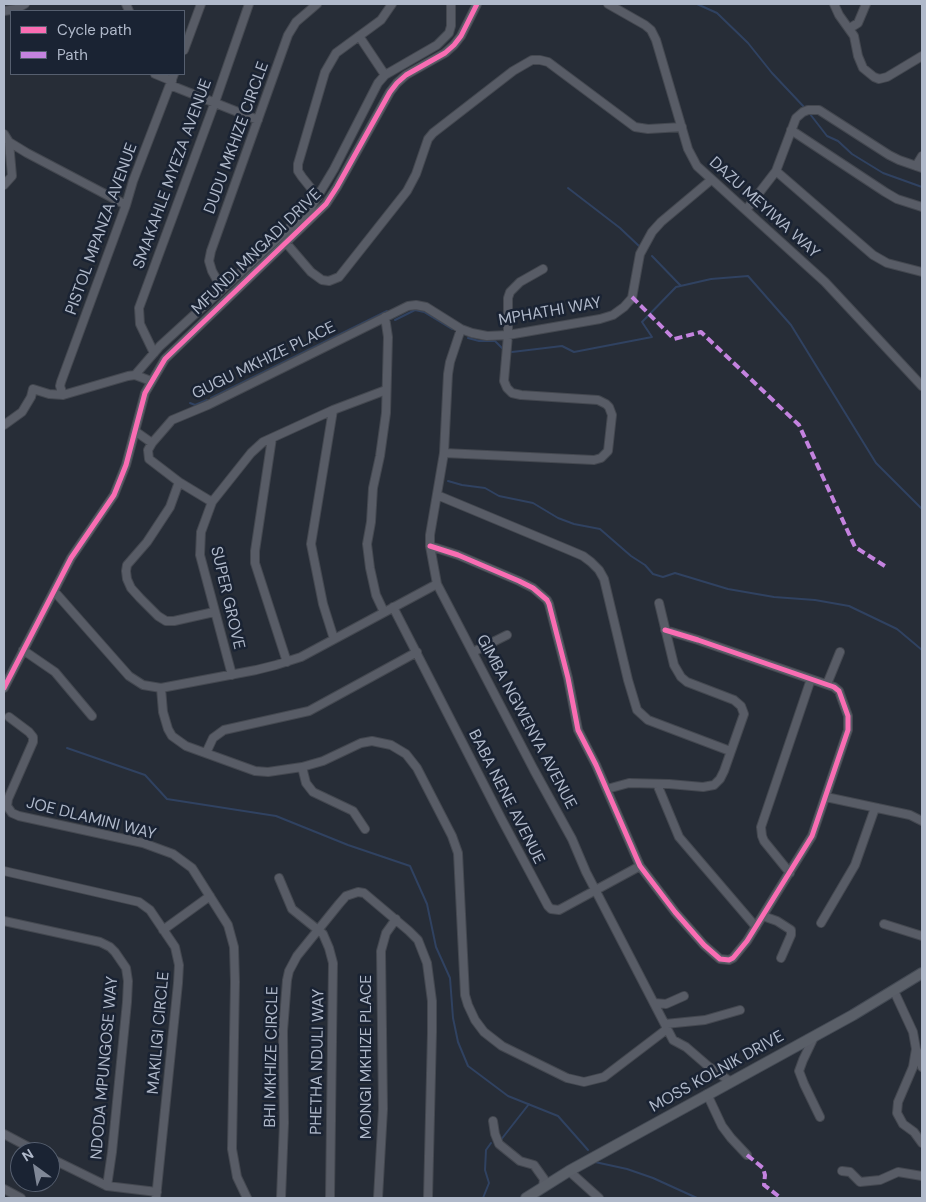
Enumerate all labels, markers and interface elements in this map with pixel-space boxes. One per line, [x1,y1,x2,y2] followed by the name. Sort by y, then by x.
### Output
[10,10,185,75] legend
[57,20,132,40] text: Cycle path
[57,45,88,65] text: Path
[201,59,273,217] street label: DUDU MKHIZE CIRCLE
[130,76,216,272] street label: SMAKAHLE MYEZA AVENUE
[62,140,142,318] street label: PISTOL MPANZA AVENUE
[705,153,823,263] street label: DAZU MEYIWA WAY
[188,185,326,319] street label: MFUNDI MNGADI DRIVE
[497,294,603,330] street label: MPHATHI WAY
[189,318,339,404] street label: GUGU MKHIZE PLACE
[206,545,248,651] street label: SUPER GROVE
[472,631,580,813] street label: GIMBA NGWENYA AVENUE
[464,727,548,867] street label: BABA NENE AVENUE
[24,794,158,844] street label: JOE DLAMINI WAY
[144,971,174,1095] street label: MAKILIGI CIRCLE
[357,975,377,1139] street label: MONGI MKHIZE PLACE
[87,976,123,1160] street label: NDODA MPUNGOSE WAY
[261,986,283,1128] street label: BHI MKHIZE CIRCLE
[307,989,329,1135] street label: PHETHA NDULI WAY
[647,1027,787,1117] street label: MOSS KOLNIK DRIVE
[10,1142,60,1192] north arrow
[18,1145,37,1165] text: N

